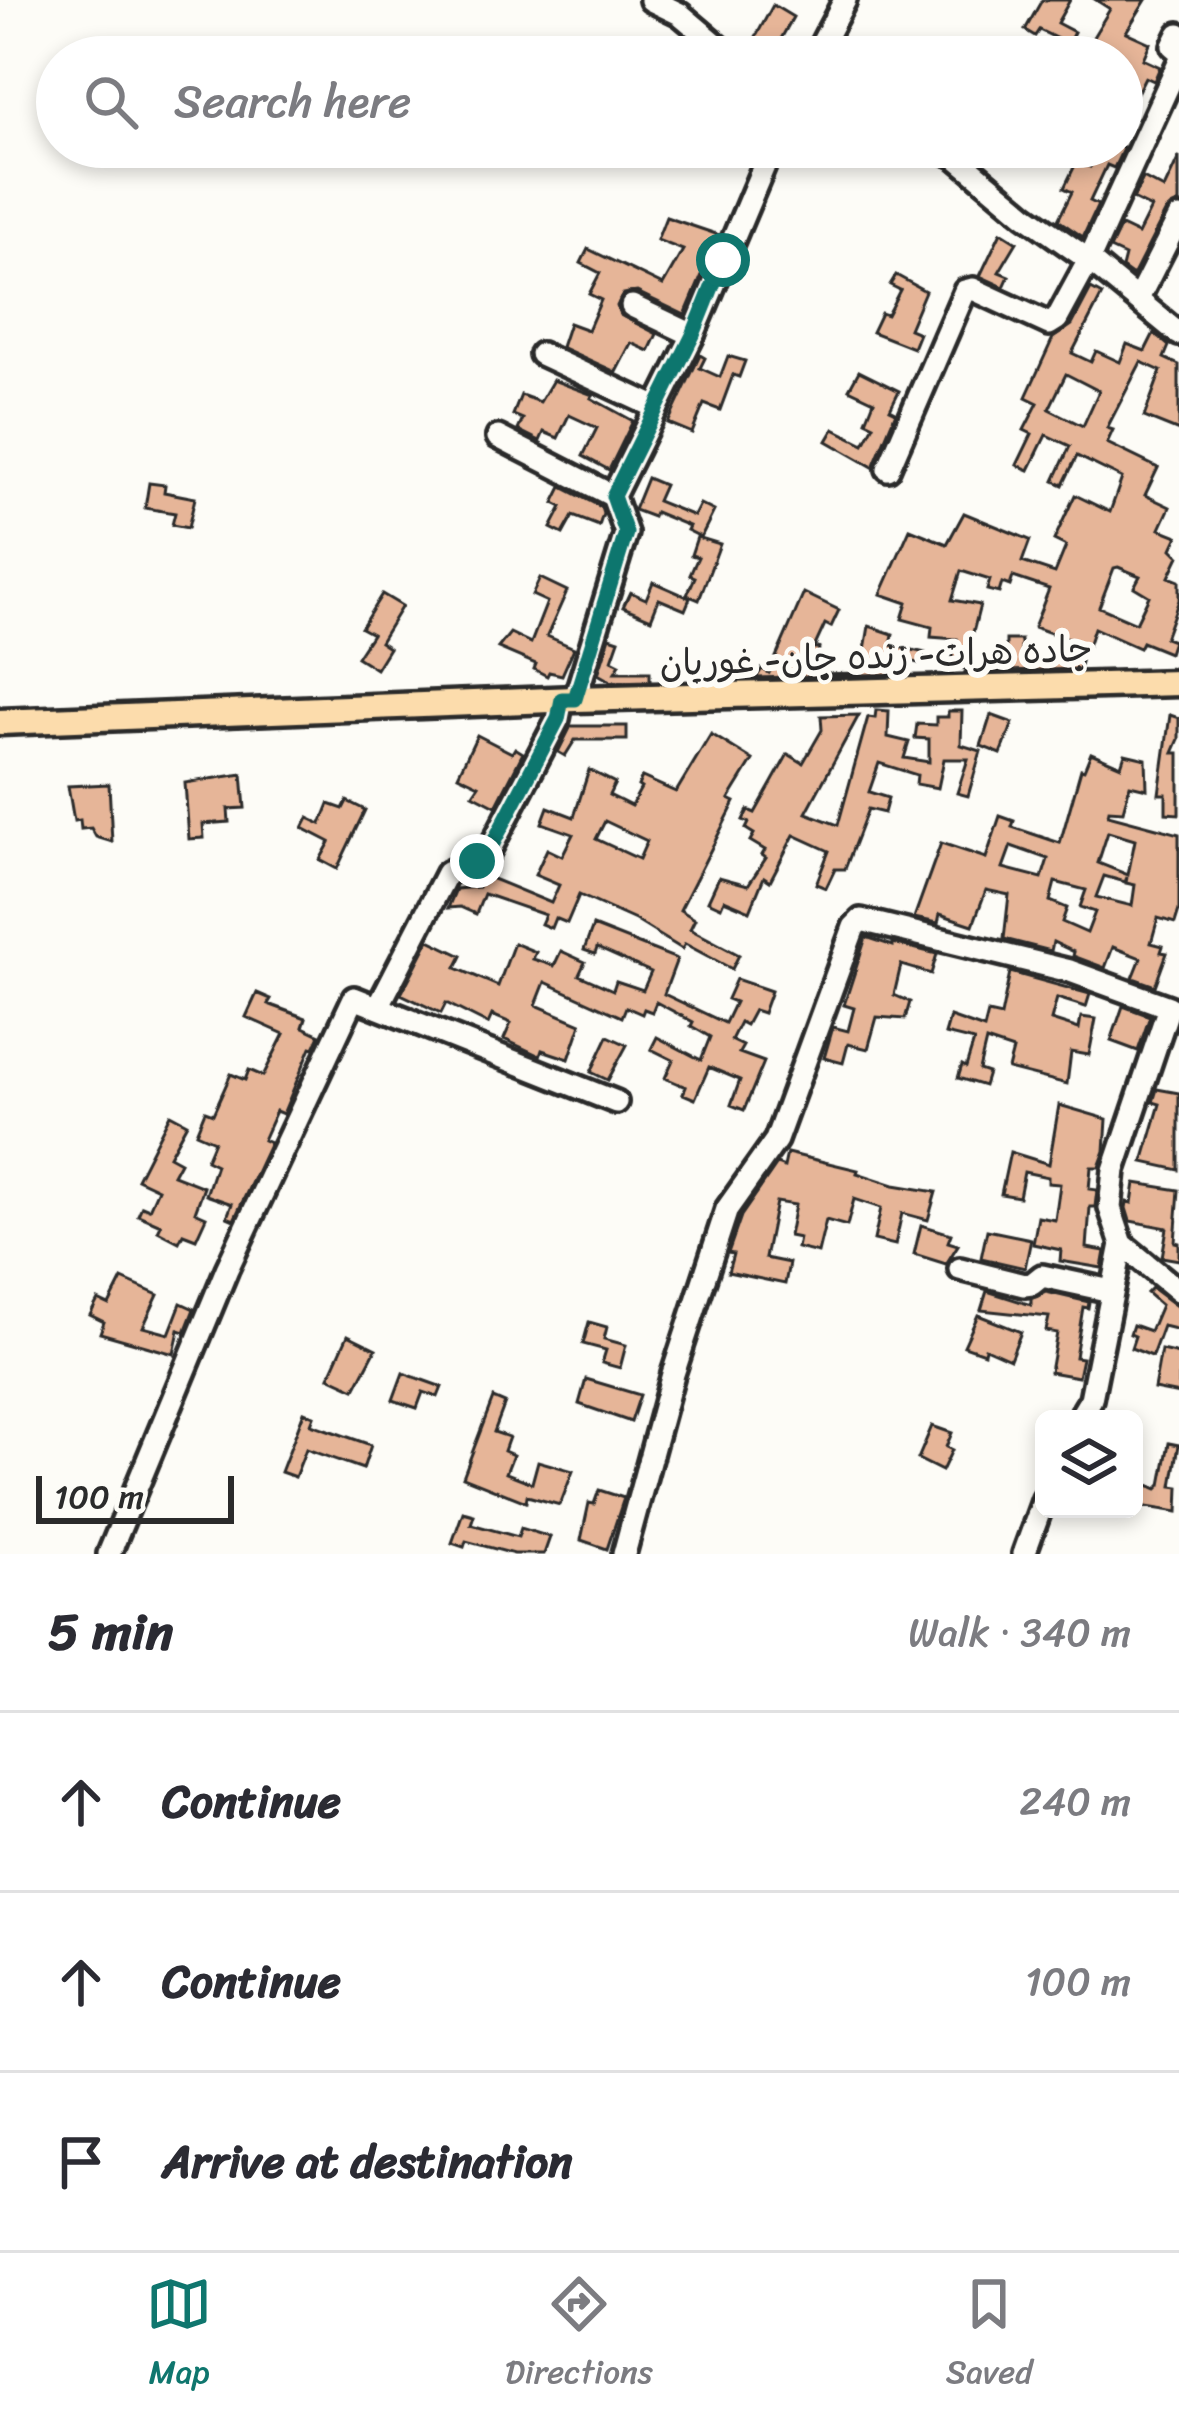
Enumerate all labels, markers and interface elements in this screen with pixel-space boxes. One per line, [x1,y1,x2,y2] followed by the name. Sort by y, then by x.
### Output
[36,36,1143,168] search box
[174,62,411,142] text: Search here
[78,69,144,135] icon: search
[696,233,750,287] route start
[658,616,1094,696] street label: جاده هرات- زنده جان- غوریان
[450,834,504,888] route end
[1035,1410,1143,1518] map controls
[1035,1410,1143,1518] button: layers
[54,1468,144,1526] text: 100 m
[36,1470,234,1523] scale bar
[48,1587,173,1677] text: 5 min
[908,1598,1131,1667] text: Walk · 340 m
[162,1762,341,1842] text: Continue
[1019,1767,1131,1836] text: 240 m
[48,1769,114,1835] icon: ahead
[162,1942,341,2022] text: Continue
[1025,1947,1131,2016] text: 100 m
[48,1949,114,2015] icon: ahead
[162,2122,572,2202] text: Arrive at destination
[48,2129,114,2195] icon: arrive
[146,2271,212,2401] tab: Map
[505,2271,653,2401] tab: Directions
[946,2271,1033,2401] tab: Saved

